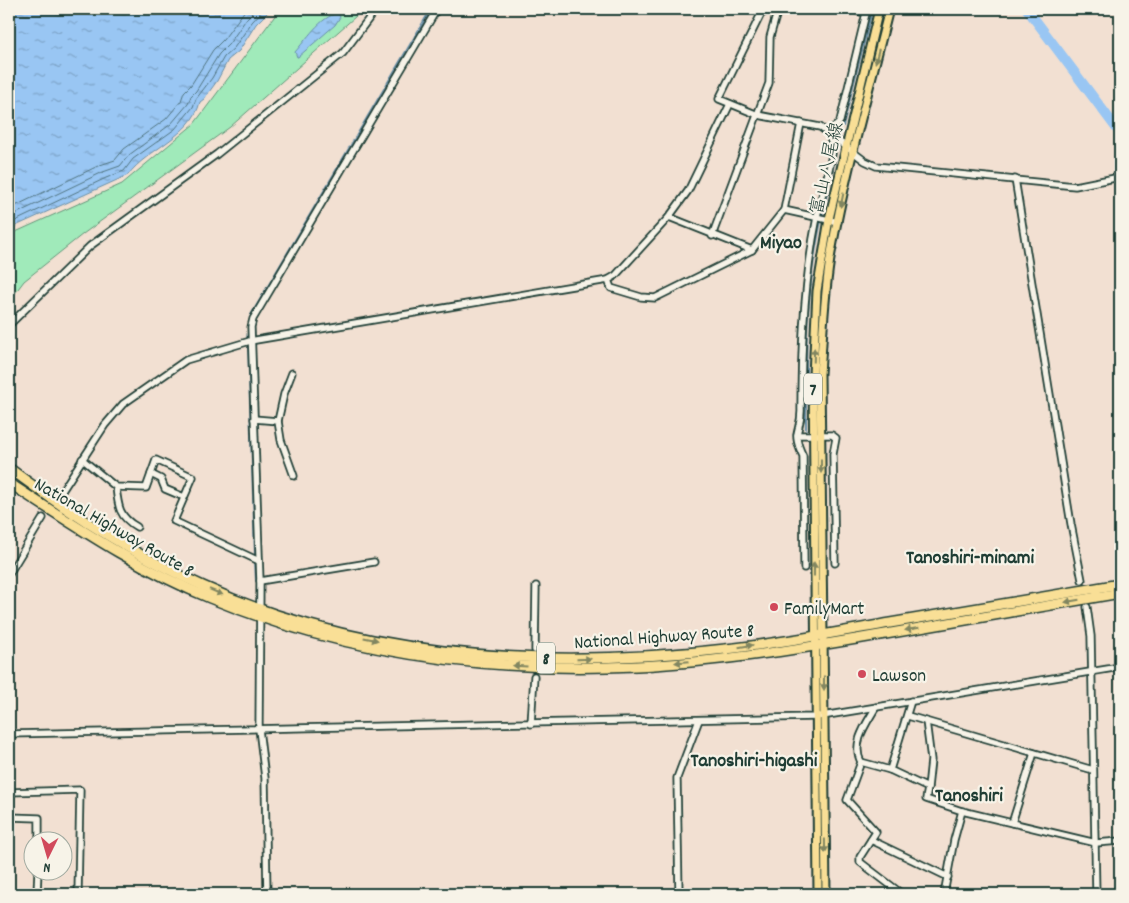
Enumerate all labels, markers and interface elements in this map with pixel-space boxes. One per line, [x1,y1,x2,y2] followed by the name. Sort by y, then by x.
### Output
[873,49,881,64] one-way arrow
[805,119,852,218] street label: 富山八尾線
[838,193,846,208] one-way arrow
[760,230,802,258] district label: Miyao
[810,346,818,362] one-way arrow
[804,374,822,404] road number: 7
[817,458,825,474] one-way arrow
[28,472,198,586] street label: National Highway Route 8
[906,545,1034,573] district label: Tanoshiri-minami
[810,561,818,577] one-way arrow
[208,588,223,596] one-way arrow
[784,597,864,624] place label: FamilyMart
[1064,598,1080,606] one-way arrow
[768,601,780,613] marker: FamilyMart
[573,619,755,658] street label: National Highway Route 8
[904,625,920,633] one-way arrow
[363,635,378,643] one-way arrow
[537,642,555,674] road number: 8
[739,642,755,650] one-way arrow
[577,654,593,662] one-way arrow
[674,659,690,667] one-way arrow
[512,662,528,670] one-way arrow
[872,664,926,691] place label: Lawson
[856,668,868,680] marker: Lawson
[820,675,828,691] one-way arrow
[691,748,818,776] district label: Tanoshiri-higashi
[935,783,1003,811] district label: Tanoshiri
[22,830,72,880] north arrow
[822,838,830,854] one-way arrow
[43,857,51,877] text: N

